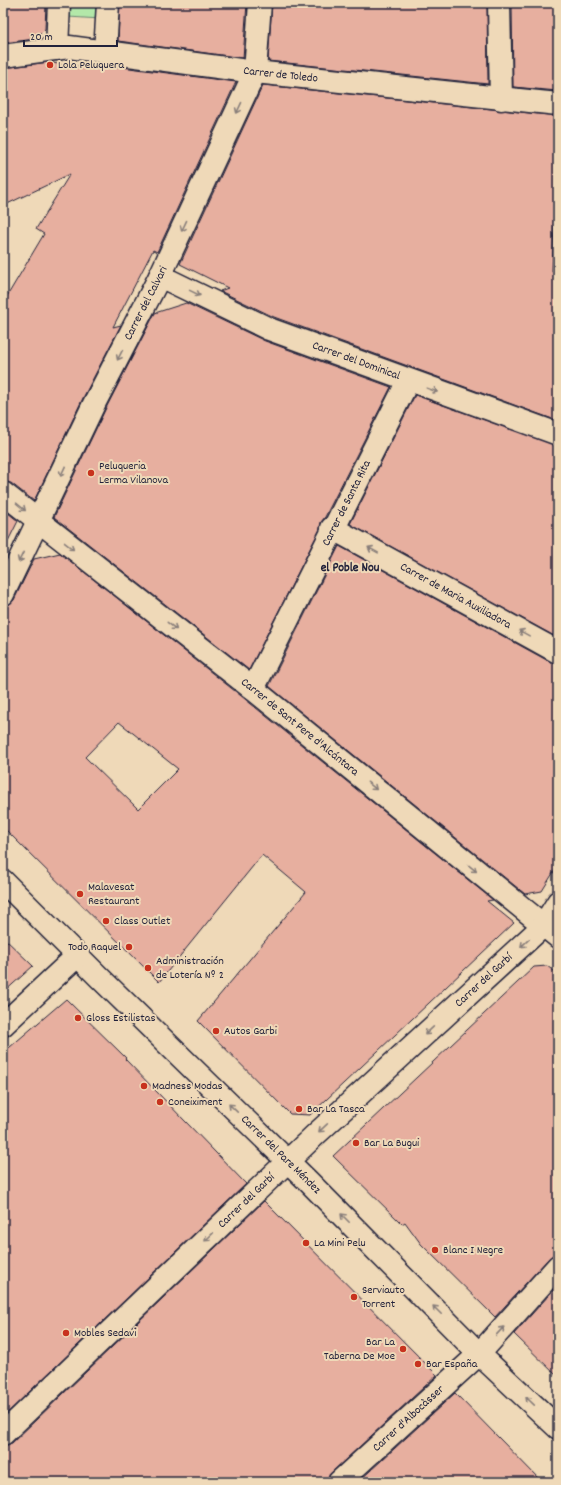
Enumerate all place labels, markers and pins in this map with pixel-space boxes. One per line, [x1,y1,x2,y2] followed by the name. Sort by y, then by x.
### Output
[58,57,124,74] place label: Lola Peluquera
[45,60,55,70] marker: Lola Peluquera
[99,458,169,489] place label: Peluqueria Lerma Vilanova
[86,468,96,478] marker: Peluqueria Lerma Vilanova
[88,879,140,910] place label: Malavesat Restaurant
[75,889,85,899] marker: Malavesat Restaurant
[114,913,171,930] place label: Class Outlet
[101,916,111,926] marker: Class Outlet
[68,939,121,956] place label: Todo Raquel
[124,942,134,952] marker: Todo Raquel
[156,953,224,984] place label: Administración de Lotería Nº 2
[143,963,153,973] marker: Administración de Lotería Nº 2
[86,1010,155,1027] place label: Gloss Estilistas
[73,1013,83,1023] marker: Gloss Estilistas
[224,1023,277,1040] place label: Autos Garbi
[211,1026,221,1036] marker: Autos Garbi
[152,1078,223,1095] place label: Madness Modas
[139,1081,149,1091] marker: Madness Modas
[168,1094,223,1111] place label: Coneiximent
[155,1097,165,1107] marker: Coneiximent
[307,1101,365,1118] place label: Bar La Tasca
[294,1104,304,1114] marker: Bar La Tasca
[364,1135,419,1152] place label: Bar La Bugui
[351,1138,361,1148] marker: Bar La Bugui
[314,1235,366,1252] place label: La Mini Pelu
[301,1238,311,1248] marker: La Mini Pelu
[443,1242,503,1259] place label: Blanc I Negre
[430,1245,440,1255] marker: Blanc I Negre
[362,1282,405,1313] place label: Serviauto Torrent
[349,1292,359,1302] marker: Serviauto Torrent
[74,1325,137,1342] place label: Mobles Sedavi
[61,1328,71,1338] marker: Mobles Sedavi
[324,1334,395,1365] place label: Bar La Taberna De Moe
[398,1344,408,1354] marker: Bar La Taberna De Moe
[426,1356,478,1373] place label: Bar España
[413,1359,423,1369] marker: Bar España

